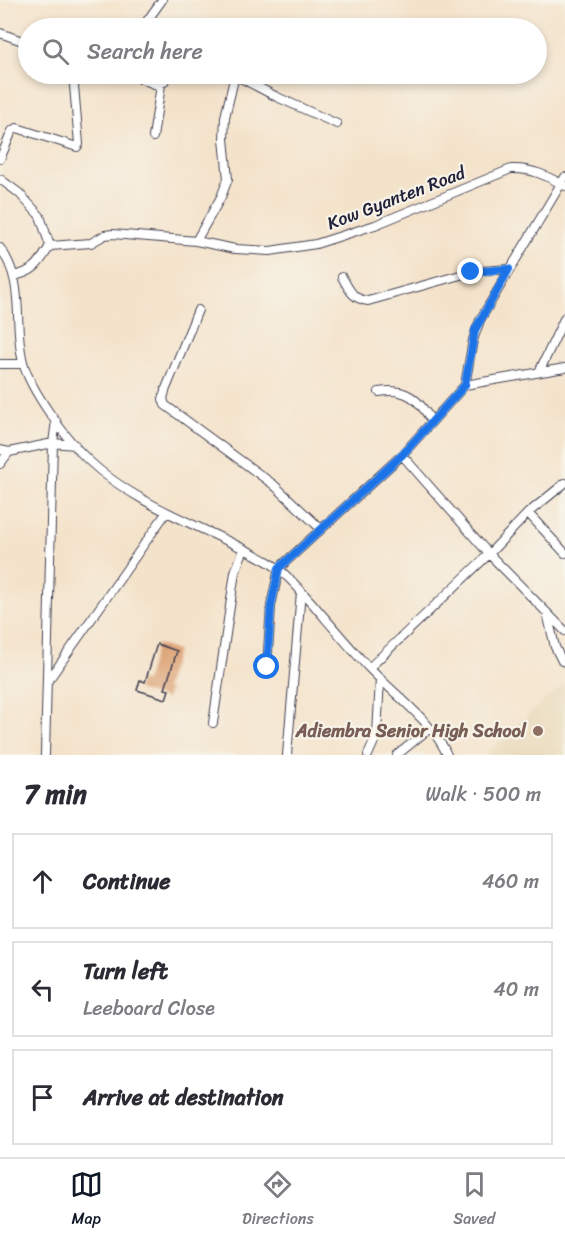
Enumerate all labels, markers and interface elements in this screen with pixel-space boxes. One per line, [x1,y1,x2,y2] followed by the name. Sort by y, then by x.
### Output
[18,18,547,84] search box
[87,32,203,71] text: Search here
[39,35,72,68] icon: search
[322,156,471,239] street label: Kow Gyanten Road
[457,258,483,284] route end
[253,653,279,679] route start
[295,715,527,747] place label: Adiembra Senior High School
[531,724,545,738] marker: Adiembra Senior High School
[24,771,87,817] text: 7 min
[425,777,541,812] text: Walk · 500 m
[83,862,171,901] text: Continue
[482,864,539,899] text: 460 m
[26,865,59,898] icon: ahead
[83,952,168,991] text: Turn left
[493,972,539,1007] text: 40 m
[26,973,59,1006] icon: left
[83,991,215,1026] text: Leeboard Close
[83,1078,284,1117] text: Arrive at destination
[26,1081,59,1114] icon: arrive
[70,1168,103,1233] tab: Map
[242,1168,314,1233] tab: Directions
[453,1168,495,1233] tab: Saved

